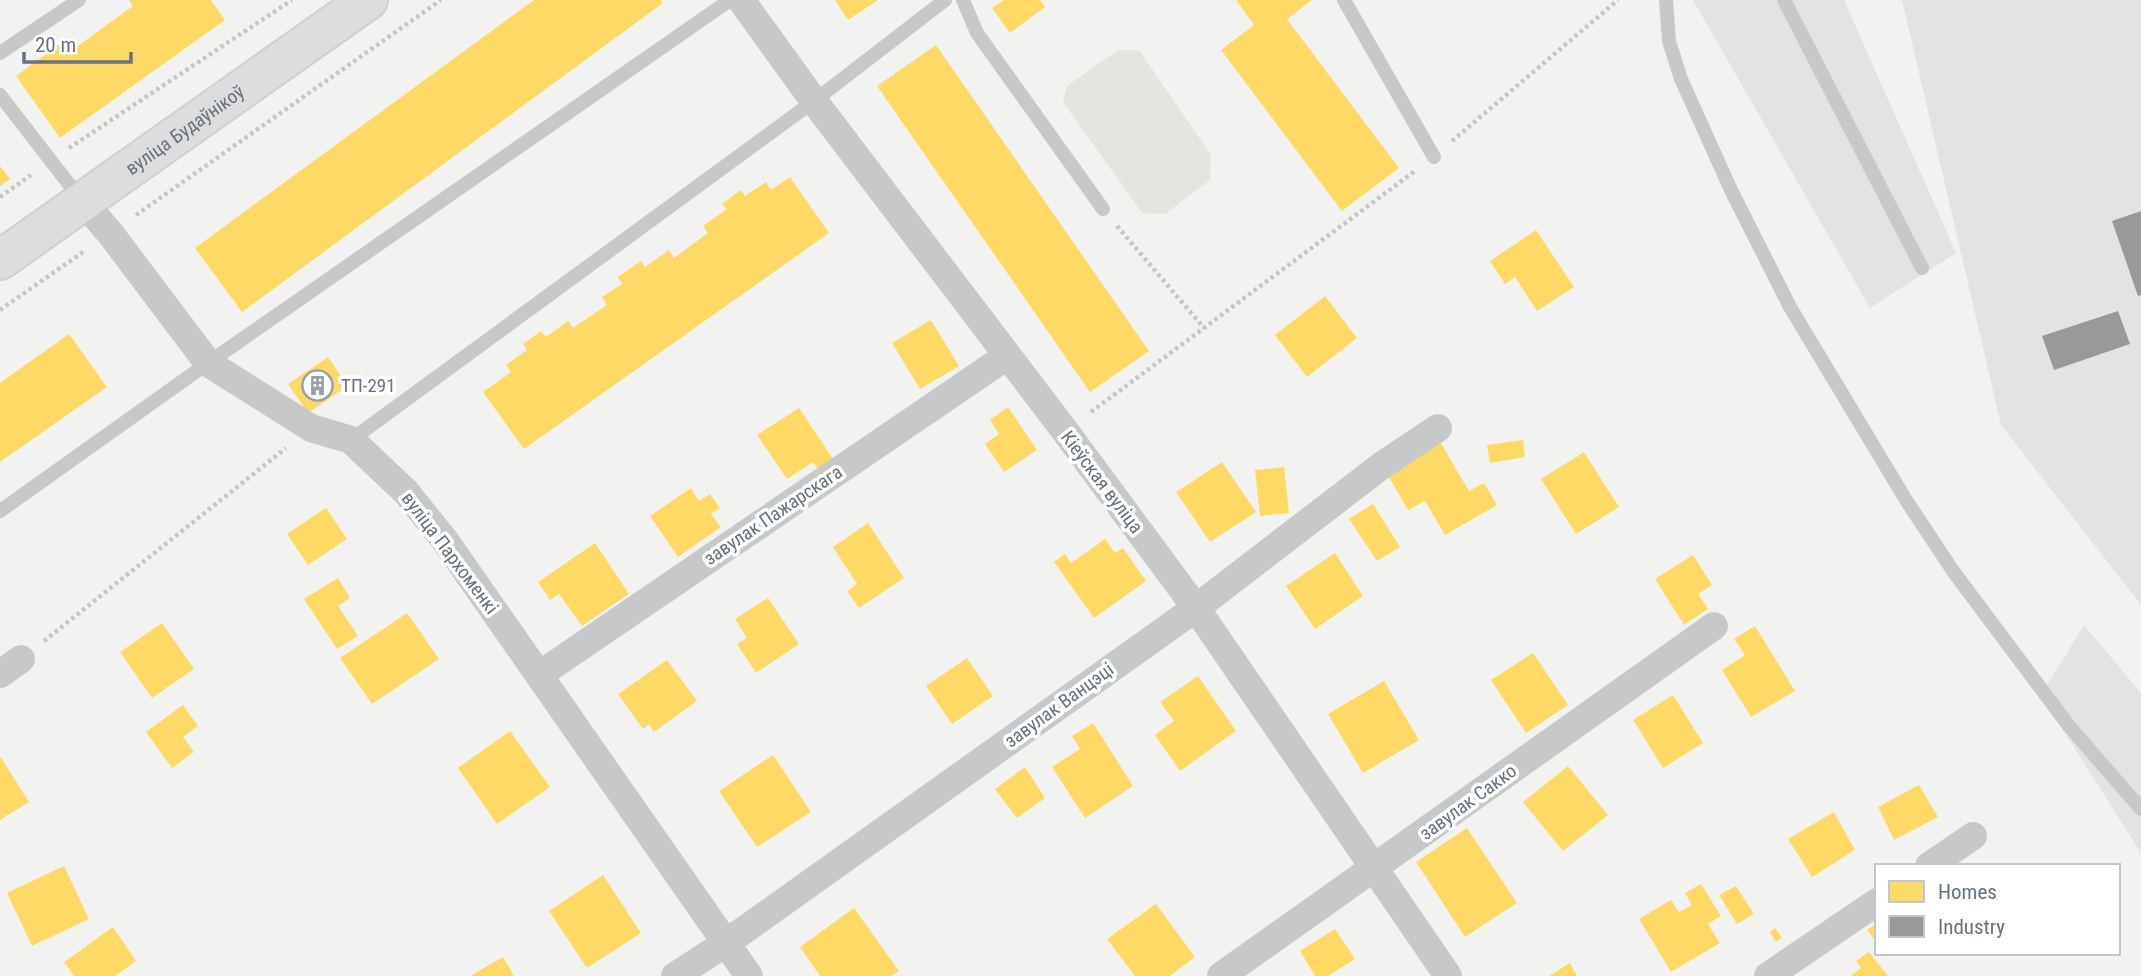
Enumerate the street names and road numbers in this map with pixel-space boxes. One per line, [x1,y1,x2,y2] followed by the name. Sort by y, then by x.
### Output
[121,80,248,179] street label: вуліца Будаўнікоў
[1056,426,1148,538] street label: Кіеўская вуліца
[699,460,847,570] street label: завулак Пажарскага
[397,488,503,618] street label: вуліца Пархоменкі
[1000,658,1118,752] street label: завулак Ванцэці
[1415,759,1521,845] street label: завулак Сакко

